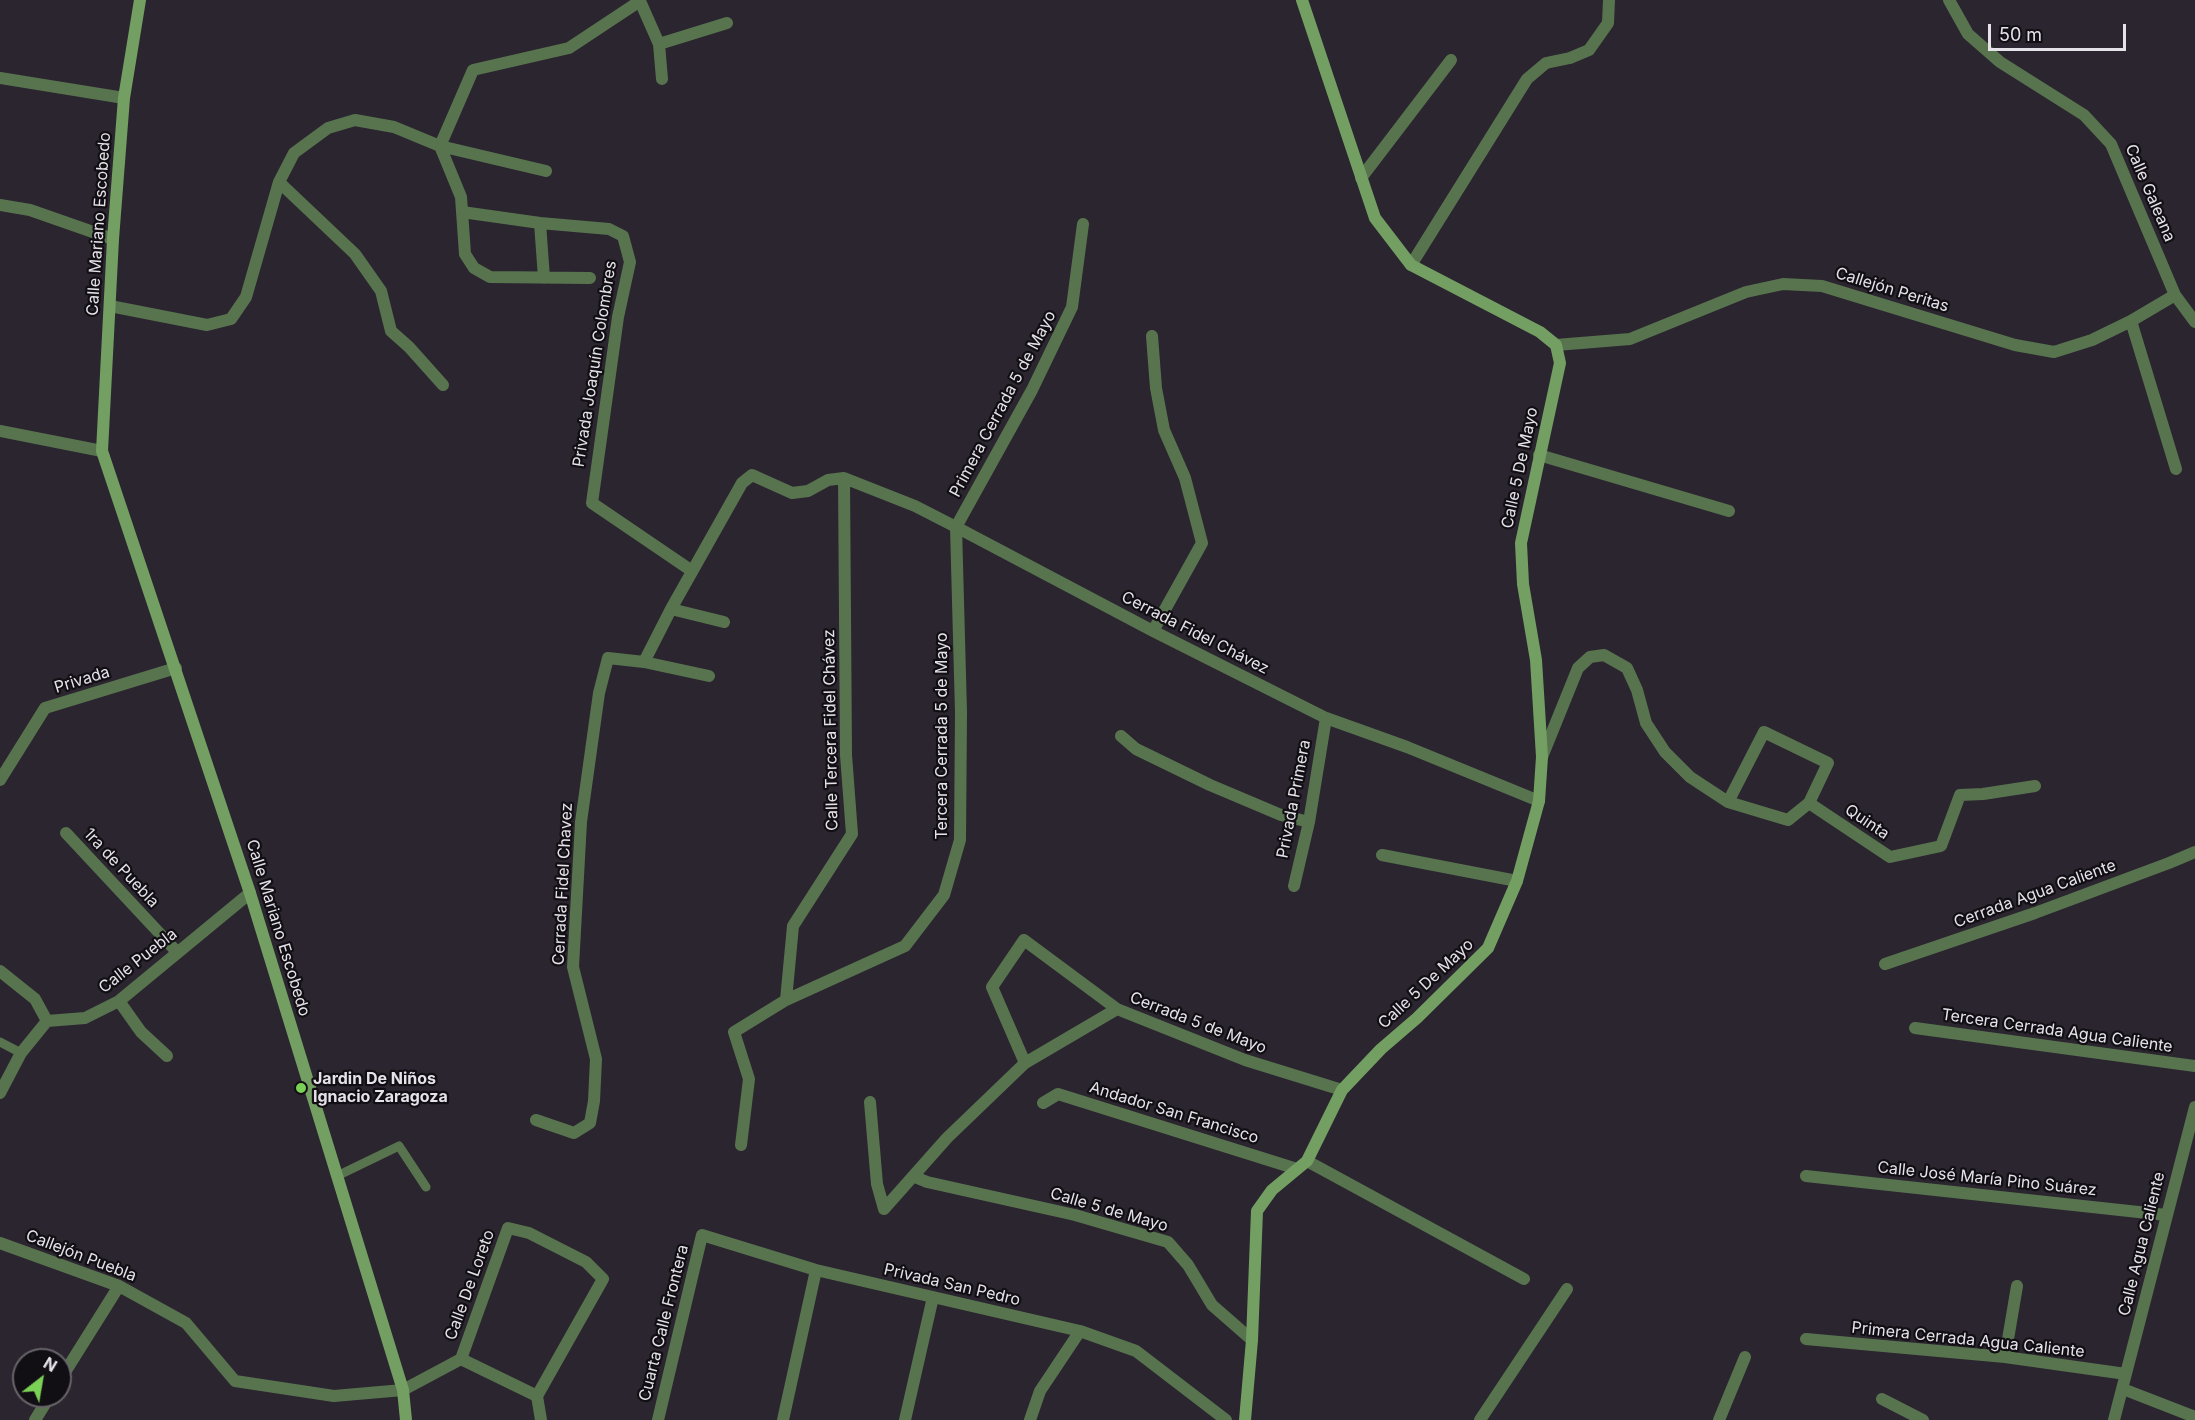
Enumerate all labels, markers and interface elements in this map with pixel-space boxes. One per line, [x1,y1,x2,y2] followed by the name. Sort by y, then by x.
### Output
[1991,12,2129,50] scale bar
[1999,24,2042,45] text: 50 m
[83,132,115,316] street label: Calle Mariano Escobedo
[2121,141,2179,245] street label: Calle Galeana
[569,259,621,469] street label: Privada Joaquín Colombres
[1833,264,1951,316] street label: Callejón Peritas
[946,308,1060,500] street label: Primera Cerrada 5 de Mayo
[1498,406,1542,530] street label: Calle 5 De Mayo
[1118,587,1272,679] street label: Cerrada Fidel Chávez
[820,629,842,831] street label: Calle Tercera Fidel Chávez
[932,632,952,840] street label: Tercera Cerrada 5 de Mayo
[52,662,112,698] street label: Privada
[1273,738,1315,860] street label: Privada Primera
[1841,800,1893,844] street label: Quinta
[549,802,577,966] street label: Cerrada Fidel Chavez
[79,824,163,912] street label: 1ra de Puebla
[242,837,314,1019] street label: Calle Mariano Escobedo
[1951,856,2119,932] street label: Cerrada Agua Caliente
[95,925,181,997] street label: Calle Puebla
[1374,935,1478,1033] street label: Calle 5 De Mayo
[1127,988,1269,1058] street label: Cerrada 5 de Mayo
[1940,1005,2174,1057] street label: Tercera Cerrada Agua Caliente
[313,1069,448,1107] place label: Jardin De Niños Ignacio Zaragoza
[1087,1078,1261,1148] street label: Andador San Francisco
[294,1081,308,1095] marker: Jardin De Niños Ignacio Zaragoza
[1876,1158,2098,1200] street label: Calle José María Pino Suárez
[2115,1170,2169,1318] street label: Calle Agua Caliente
[1048,1184,1170,1236] street label: Calle 5 de Mayo
[23,1226,139,1286] street label: Callejón Puebla
[441,1227,499,1343] street label: Calle De Loreto
[635,1243,693,1403] street label: Cuarta Calle Frontera
[882,1260,1022,1310] street label: Privada San Pedro
[1851,1318,2085,1362] street label: Primera Cerrada Agua Caliente
[12,1348,72,1408] north arrow
[40,1353,61,1376] text: N

